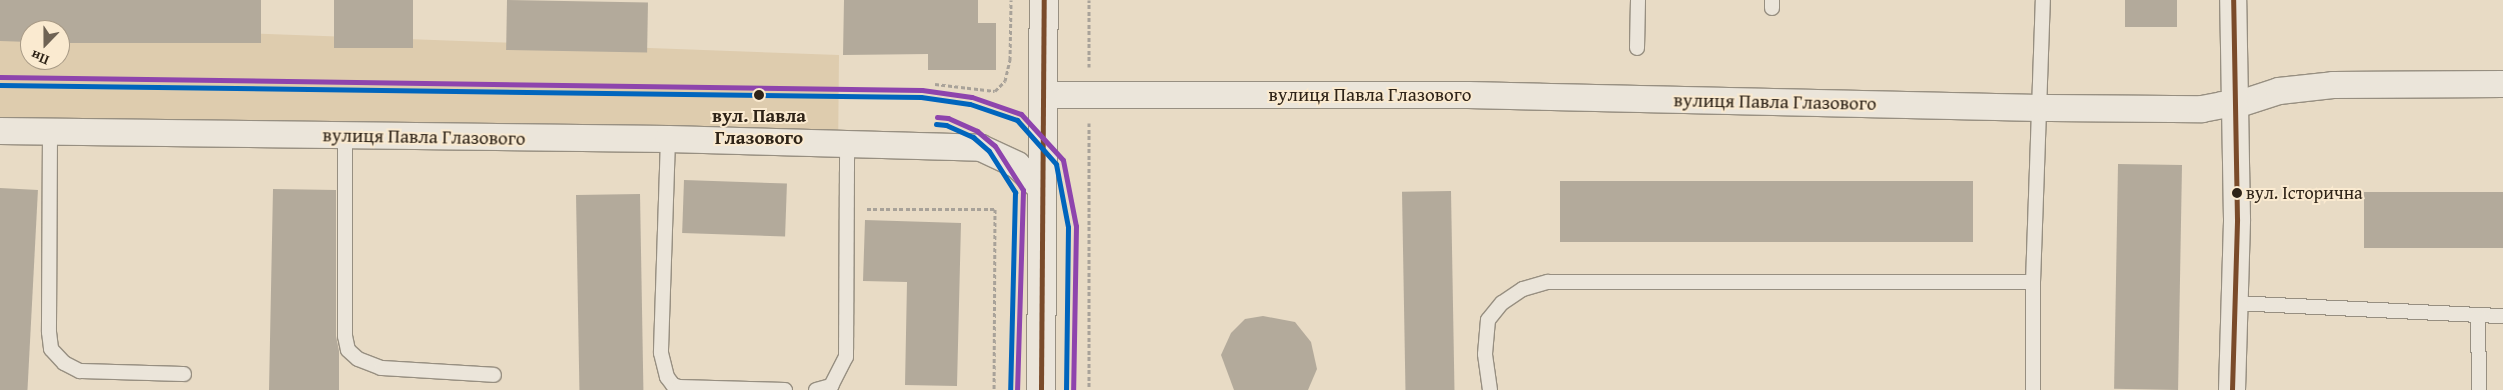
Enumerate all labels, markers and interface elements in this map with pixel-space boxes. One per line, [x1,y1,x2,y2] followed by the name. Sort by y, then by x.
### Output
[20,20,70,70] north arrow
[28,45,52,71] text: Пн
[1269,84,1471,106] street label: вулиця Павла Глазового
[751,87,767,103] marker: вул. Павла Глазового
[1673,89,1877,115] street label: вулиця Павла Глазового
[712,105,806,149] place label: вул. Павла Глазового
[322,124,526,150] street label: вулиця Павла Глазового
[2246,182,2363,204] place label: вул. Історична
[2232,188,2242,198] marker: вул. Історична

